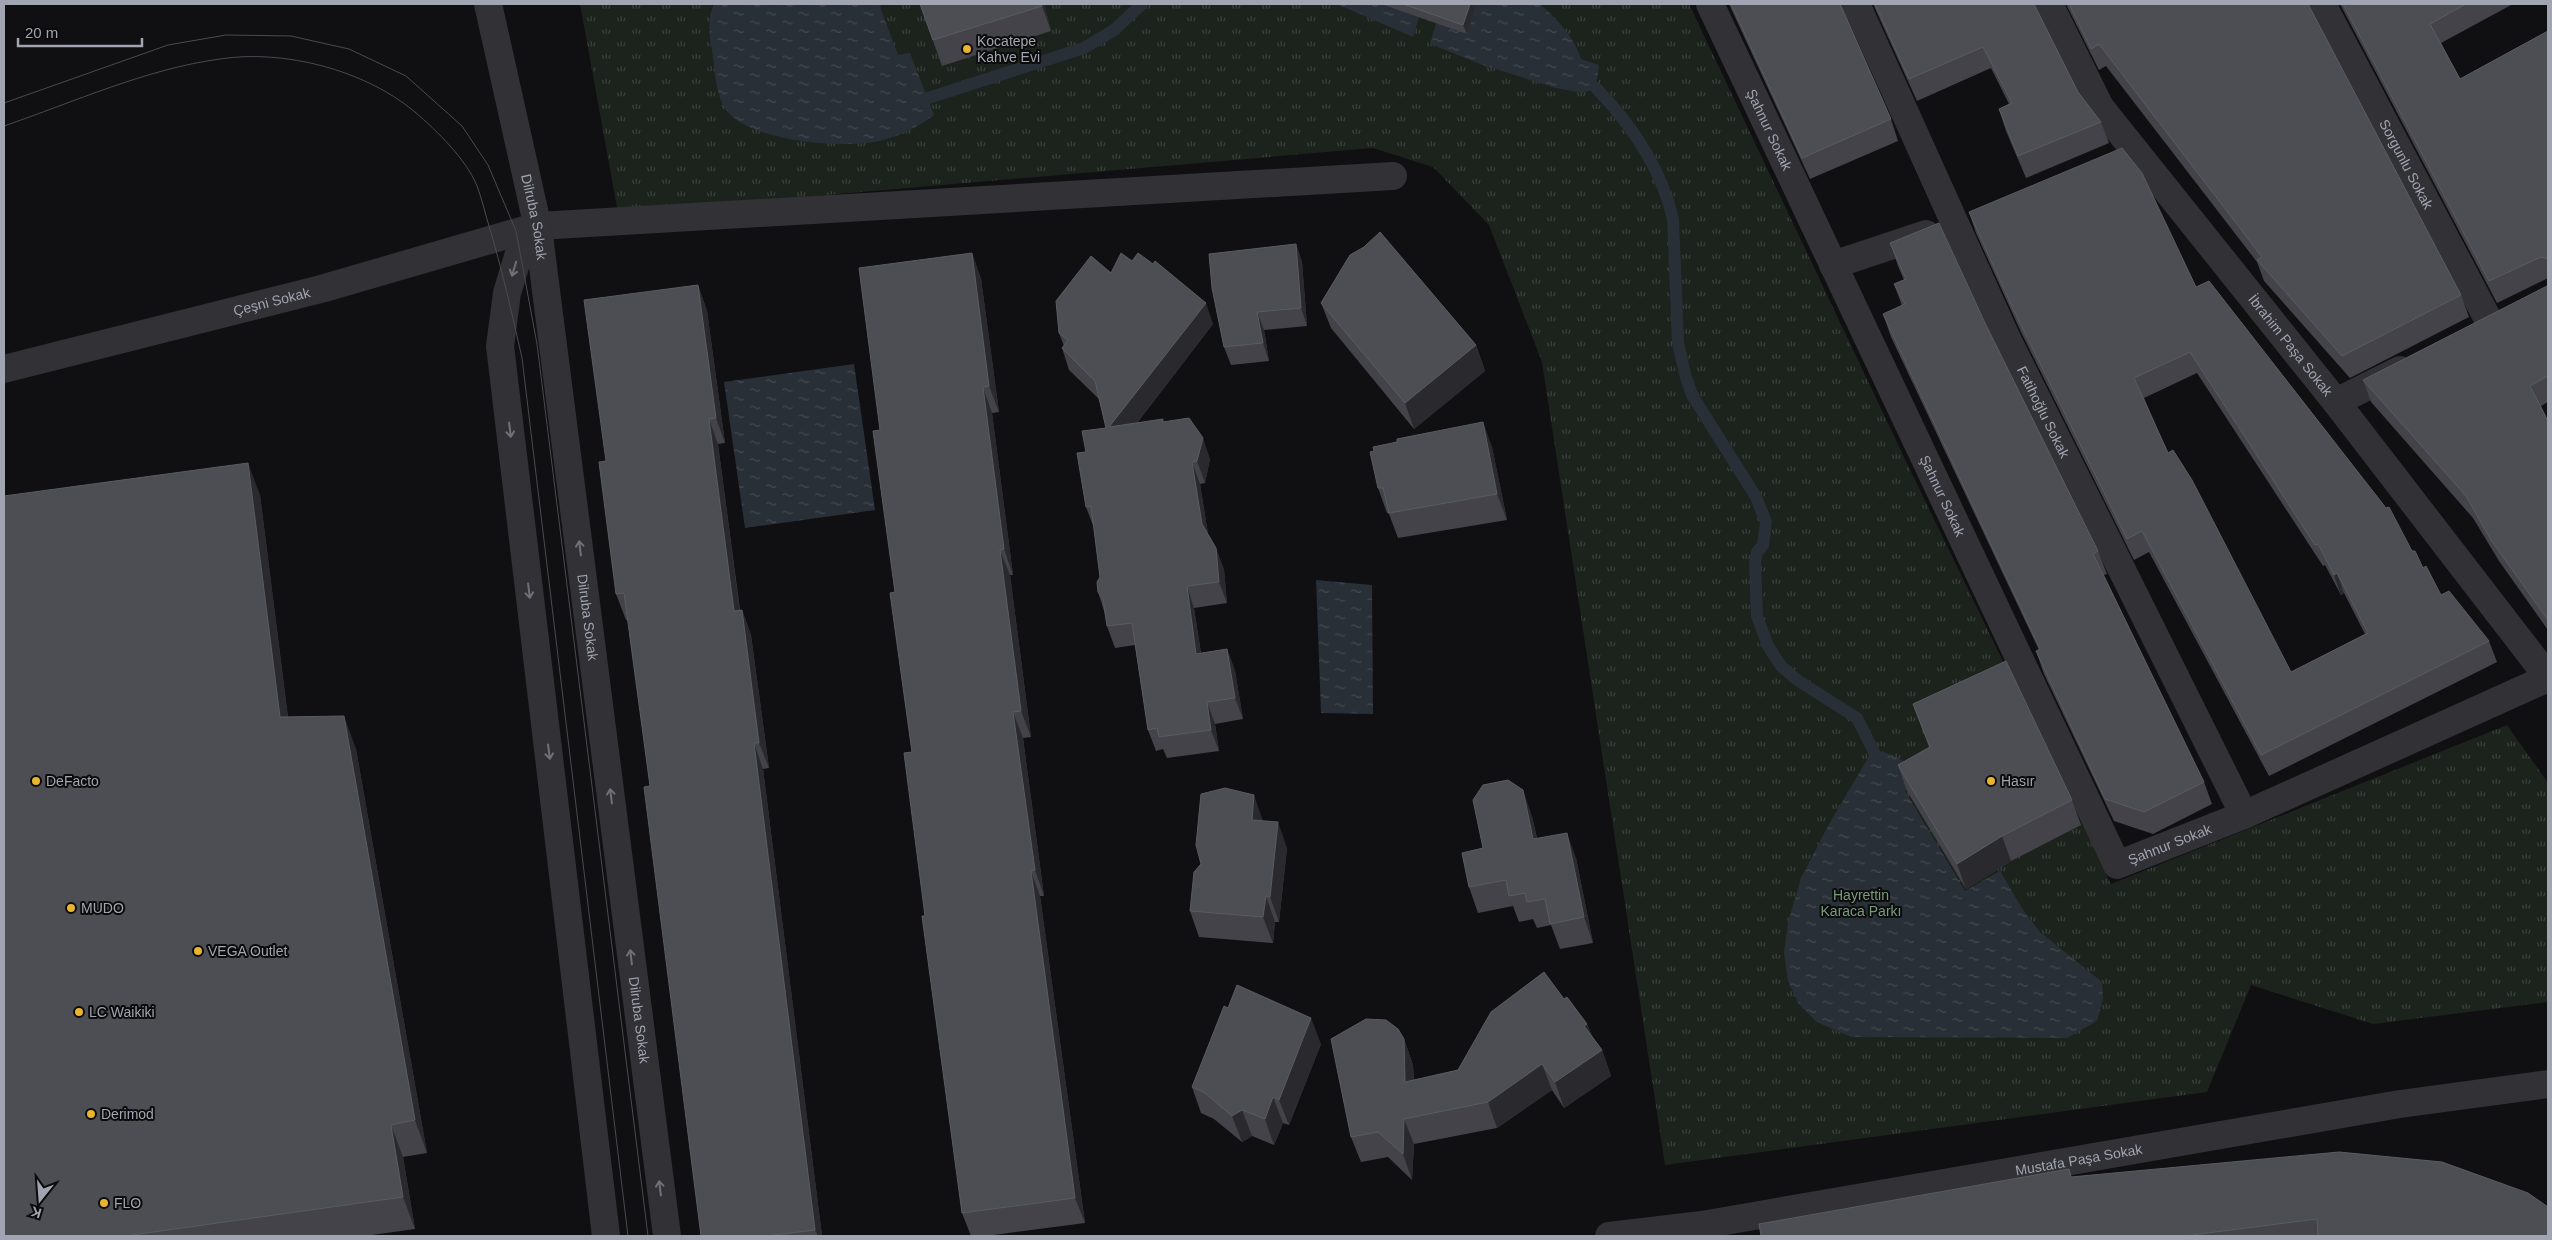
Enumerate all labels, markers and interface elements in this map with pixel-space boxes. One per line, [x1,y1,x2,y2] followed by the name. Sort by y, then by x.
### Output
[18,15,141,47] scale bar
[25,24,58,41] text: 20 m
[977,33,1040,65] place label: Kocatepe Kahve Evi
[961,43,973,55] marker: Kocatepe Kahve Evi
[1743,86,1796,174] street label: Şahnur Sokak
[2376,117,2437,213] street label: Sorgunlu Sokak
[518,172,550,262] street label: Dilruba Sokak
[509,261,519,277] one-way arrow
[232,284,313,319] street label: Çeşni Sokak
[2245,291,2337,400] street label: İbrahim Paşa Sokak
[2014,363,2073,461] street label: Fatihoğlu Sokak
[505,421,515,437] one-way arrow
[1916,453,1969,540] street label: Şahnur Sokak
[574,540,584,556] one-way arrow
[574,573,601,663] street label: Dilruba Sokak
[524,583,534,599] one-way arrow
[544,744,554,760] one-way arrow
[46,773,99,789] place label: DeFacto
[2001,773,2035,789] place label: Hasır
[30,775,42,787] marker: DeFacto
[1985,775,1997,787] marker: Hasır
[606,788,616,804] one-way arrow
[2126,820,2215,868] street label: Şahnur Sokak
[1821,887,1901,919] park label: Hayrettin Karaca Parkı
[81,900,124,916] place label: MUDO
[65,902,77,914] marker: MUDO
[208,943,287,959] place label: VEGA Outlet
[192,945,204,957] marker: VEGA Outlet
[626,950,636,966] one-way arrow
[626,976,653,1065] street label: Dilruba Sokak
[89,1004,155,1020] place label: LC Waikiki
[73,1006,85,1018] marker: LC Waikiki
[101,1106,154,1122] place label: Derimod
[85,1108,97,1120] marker: Derimod
[2014,1141,2144,1179] street label: Mustafa Paşa Sokak
[15,1175,65,1225] north arrow
[655,1180,665,1196] one-way arrow
[114,1195,141,1211] place label: FLO
[98,1197,110,1209] marker: FLO
[29,1203,43,1222] text: K

